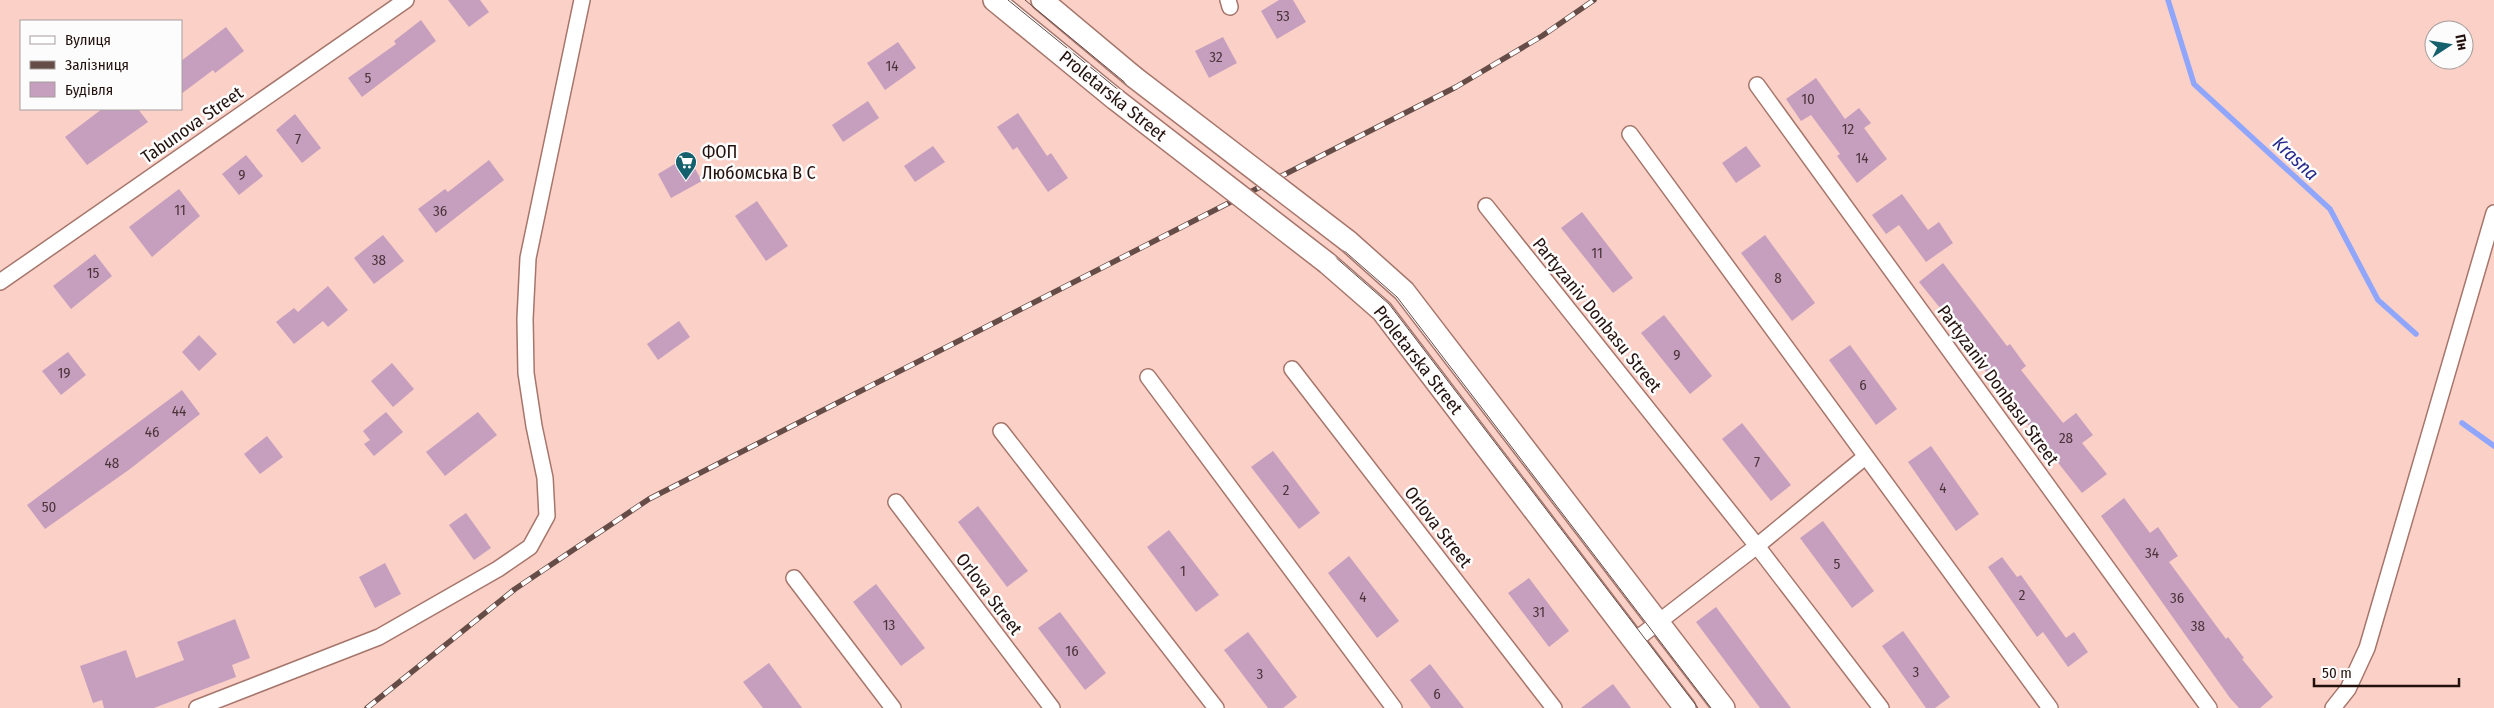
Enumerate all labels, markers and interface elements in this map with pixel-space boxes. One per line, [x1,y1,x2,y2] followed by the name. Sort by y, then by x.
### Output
[1276,7,1290,25] house number: 53
[20,20,182,110] legend
[2424,20,2474,70] north arrow
[65,31,111,49] text: Вулиця
[2451,33,2471,52] text: Пн
[1055,46,1171,146] street label: Proletarska Street
[1209,48,1223,66] house number: 32
[65,56,129,74] text: Залізниця
[885,57,899,75] house number: 14
[365,69,372,87] house number: 5
[65,81,113,99] text: Будівля
[137,82,247,168] street label: Tabunova Street
[1801,90,1815,108] house number: 10
[1842,120,1855,138] house number: 12
[295,130,301,148] house number: 7
[2268,132,2323,185] water label: Krasna
[702,141,816,184] place label: ФОП Любомська В С
[1855,149,1869,167] house number: 14
[674,150,698,181] supermarket icon: ФОП Любомська В С
[238,166,246,184] house number: 9
[174,201,186,219] house number: 11
[433,202,447,220] house number: 36
[1528,233,1666,397] street label: Partyzaniv Donbasu Street
[1591,244,1603,262] house number: 11
[372,251,386,269] house number: 38
[87,264,99,282] house number: 15
[1774,269,1782,287] house number: 8
[1369,301,1467,419] street label: Proletarska Street
[1933,301,2064,469] street label: Partyzaniv Donbasu Street
[1673,346,1681,364] house number: 9
[57,364,71,382] house number: 19
[1859,376,1867,394] house number: 6
[172,402,186,420] house number: 44
[145,423,159,441] house number: 46
[2059,429,2073,447] house number: 28
[1754,453,1760,471] house number: 7
[105,454,119,472] house number: 48
[1939,479,1947,497] house number: 4
[1283,481,1290,499] house number: 2
[1400,482,1477,572] street label: Orlova Street
[42,498,56,516] house number: 50
[2145,544,2159,562] house number: 34
[951,549,1027,639] street label: Orlova Street
[1834,555,1841,573] house number: 5
[1180,562,1186,580] house number: 1
[2019,586,2026,604] house number: 2
[1359,588,1367,606] house number: 4
[2170,589,2184,607] house number: 36
[1533,603,1545,621] house number: 31
[883,616,896,634] house number: 13
[2191,617,2205,635] house number: 38
[1065,642,1079,660] house number: 16
[2314,656,2459,688] scale bar
[1913,663,1920,681] house number: 3
[2322,664,2352,682] text: 50 m
[1257,665,1264,683] house number: 3
[1433,685,1441,703] house number: 6

